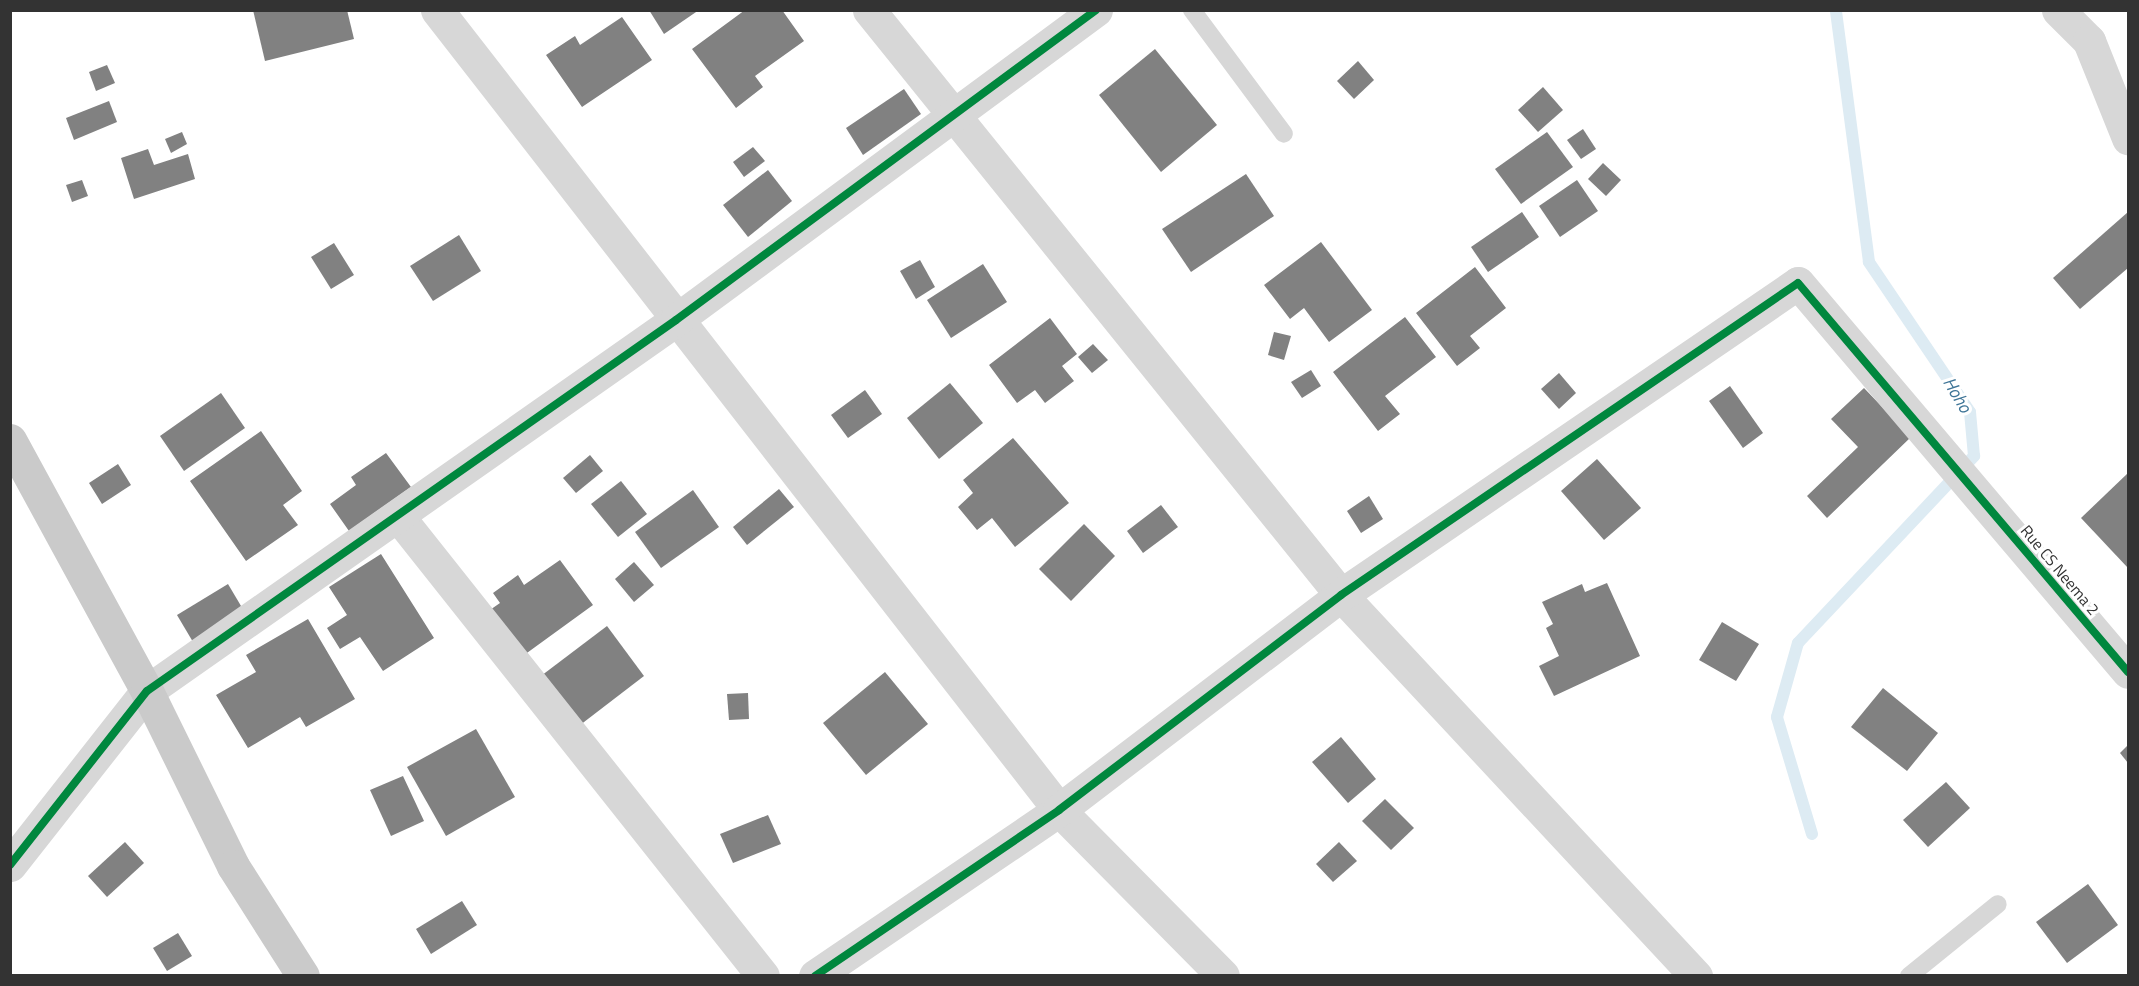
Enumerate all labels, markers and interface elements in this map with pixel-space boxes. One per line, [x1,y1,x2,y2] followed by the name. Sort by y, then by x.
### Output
[1938,373,1976,417] water label: Hoho
[2017,521,2103,619] street label: Rue CS Neema 2

